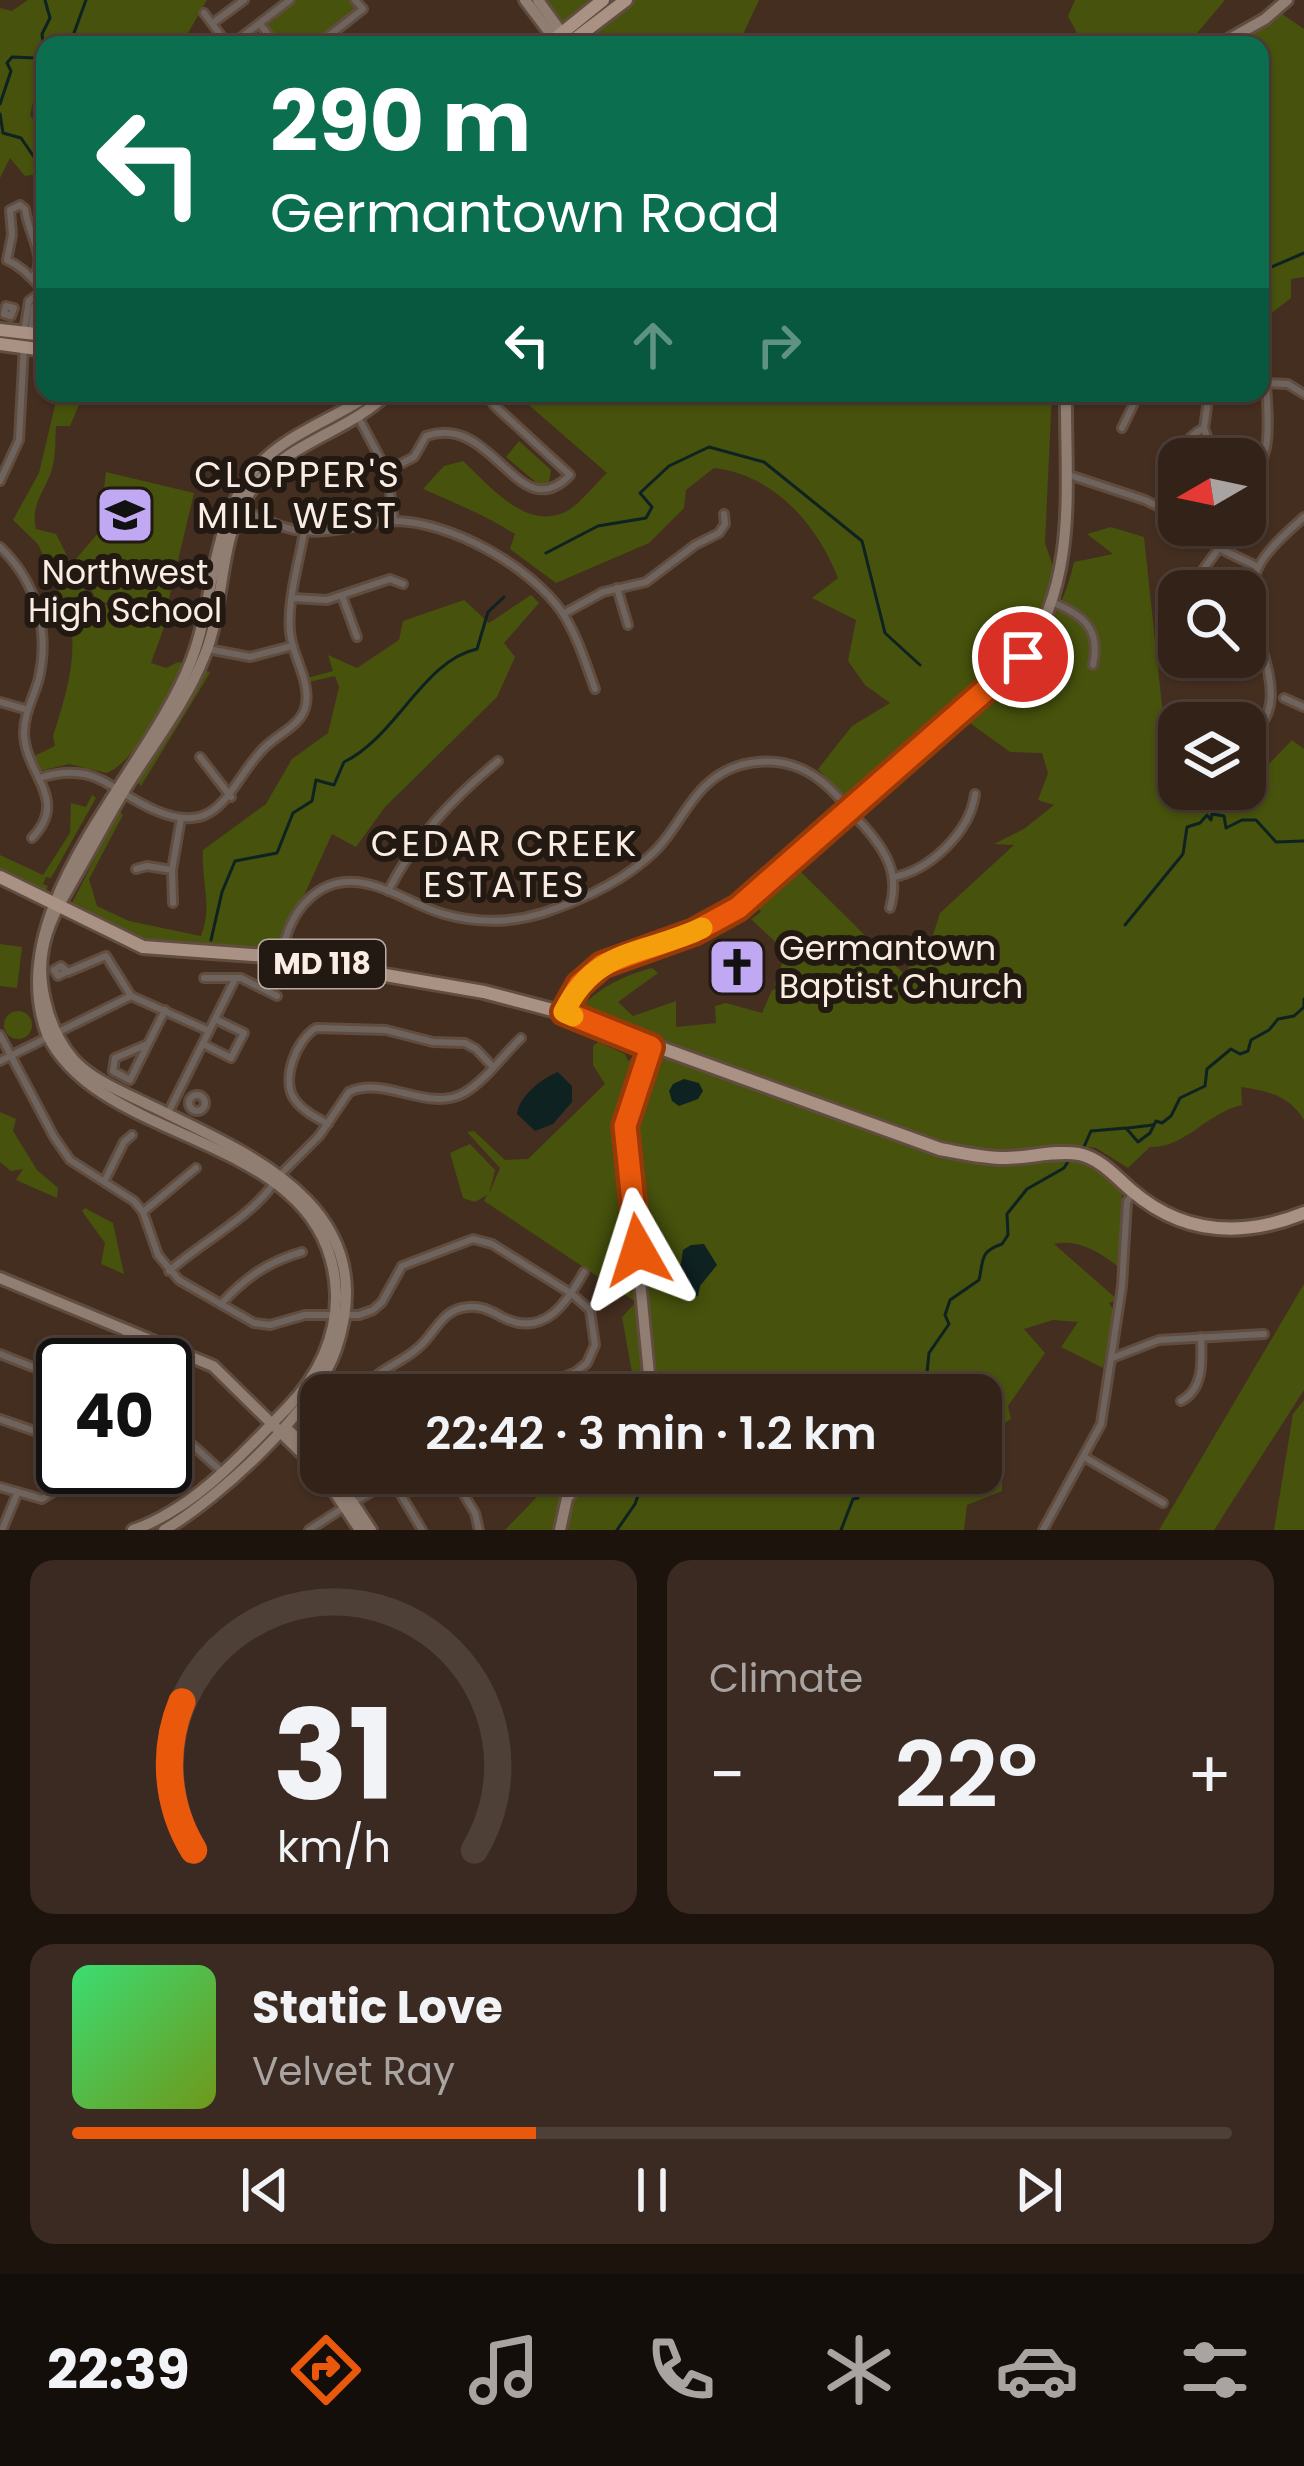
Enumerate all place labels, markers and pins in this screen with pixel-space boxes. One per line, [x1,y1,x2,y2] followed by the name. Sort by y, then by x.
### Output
[94,484,156,546] school or university icon: Northwest High School
[28,549,222,634] place label: Northwest High School
[972,606,1074,708] pin
[779,925,1023,1010] place label: Germantown Baptist Church
[706,936,768,998] church icon: Germantown Baptist Church

